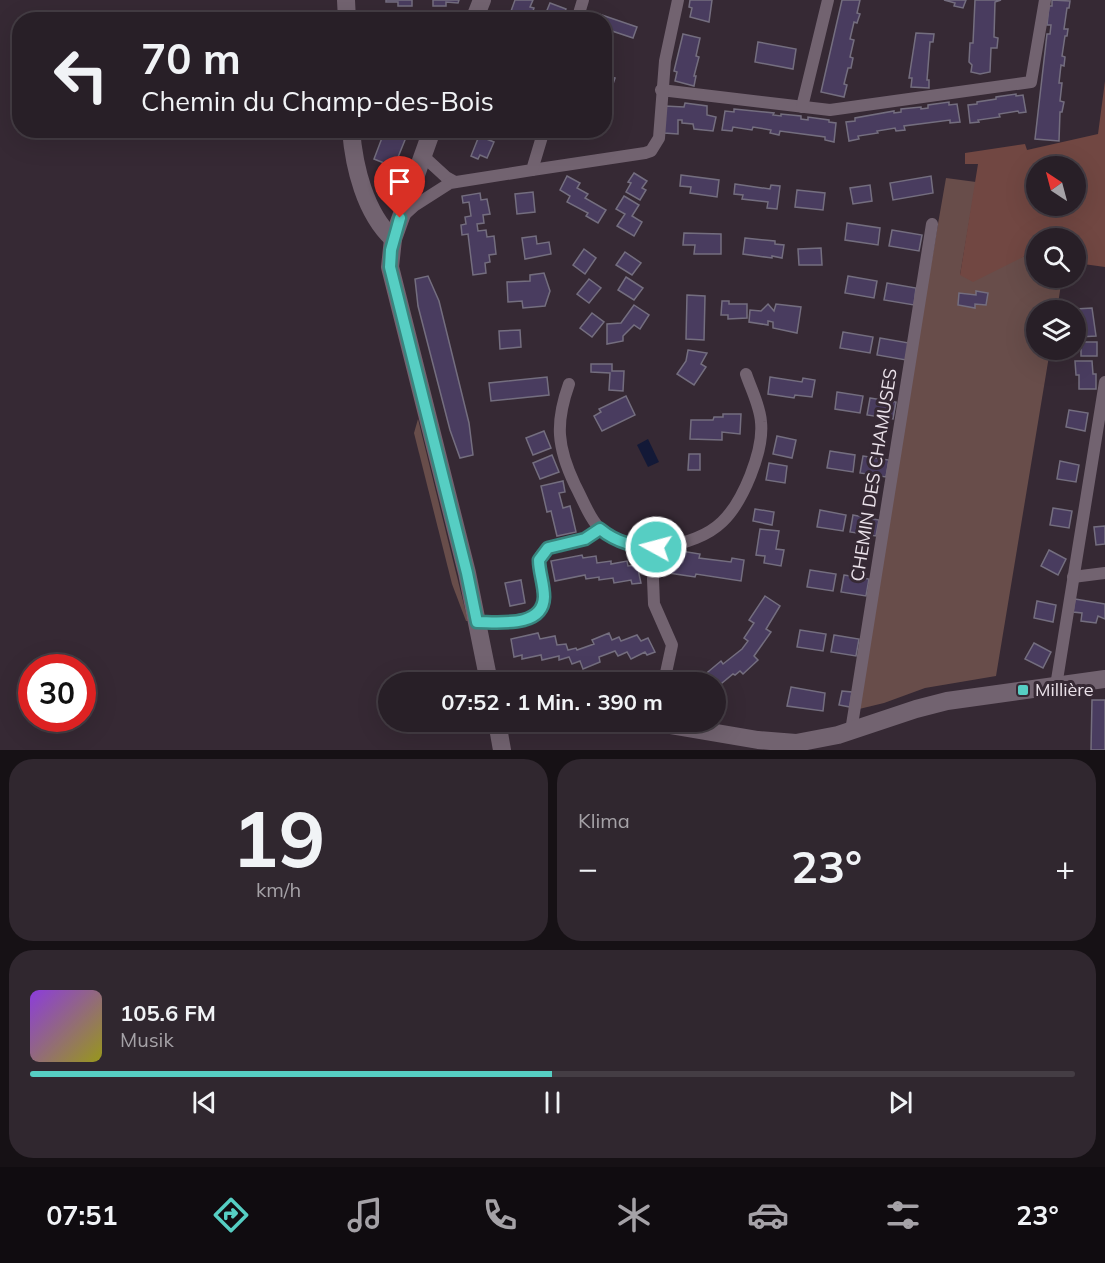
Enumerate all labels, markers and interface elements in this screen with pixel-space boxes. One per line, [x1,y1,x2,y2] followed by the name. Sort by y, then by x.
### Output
[141,32,241,85] text: 70 m
[42,36,120,114] icon: left
[141,84,494,118] text: Chemin du Champ-des-Bois
[374,156,425,218] pin
[1026,156,1086,216] north arrow
[1026,156,1086,360] map controls
[383,165,416,198] icon: arrive
[1026,228,1086,288] button: search
[1026,300,1086,360] button: layers
[845,367,902,583] street label: CHEMIN DES CHAMUSES
[624,515,688,579] position arrow
[18,654,96,732] speed limit sign: 30
[1035,678,1094,701] place label: Millière
[1016,683,1030,697] marker: Millière
[441,688,663,716] text: 07:52 · 1 Min. · 390 m
[232,789,325,887] text: 19
[578,808,630,833] text: Klima
[791,838,862,894] text: 23°
[578,847,598,888] text: −
[1055,847,1075,888] text: +
[256,877,301,902] text: km/h
[120,999,216,1027] text: 105.6 FM
[120,1027,174,1052] text: Musik
[188,1086,221,1119] icon: previous
[536,1086,569,1119] icon: pause
[884,1086,917,1119] icon: next
[210,1194,252,1236] icon: directions
[344,1194,386,1236] icon: music
[479,1194,521,1236] icon: phone
[613,1194,655,1236] icon: climate
[747,1194,789,1236] icon: car
[882,1194,924,1236] icon: filters
[46,1198,118,1232] text: 07:51
[1016,1198,1059,1232] text: 23°

